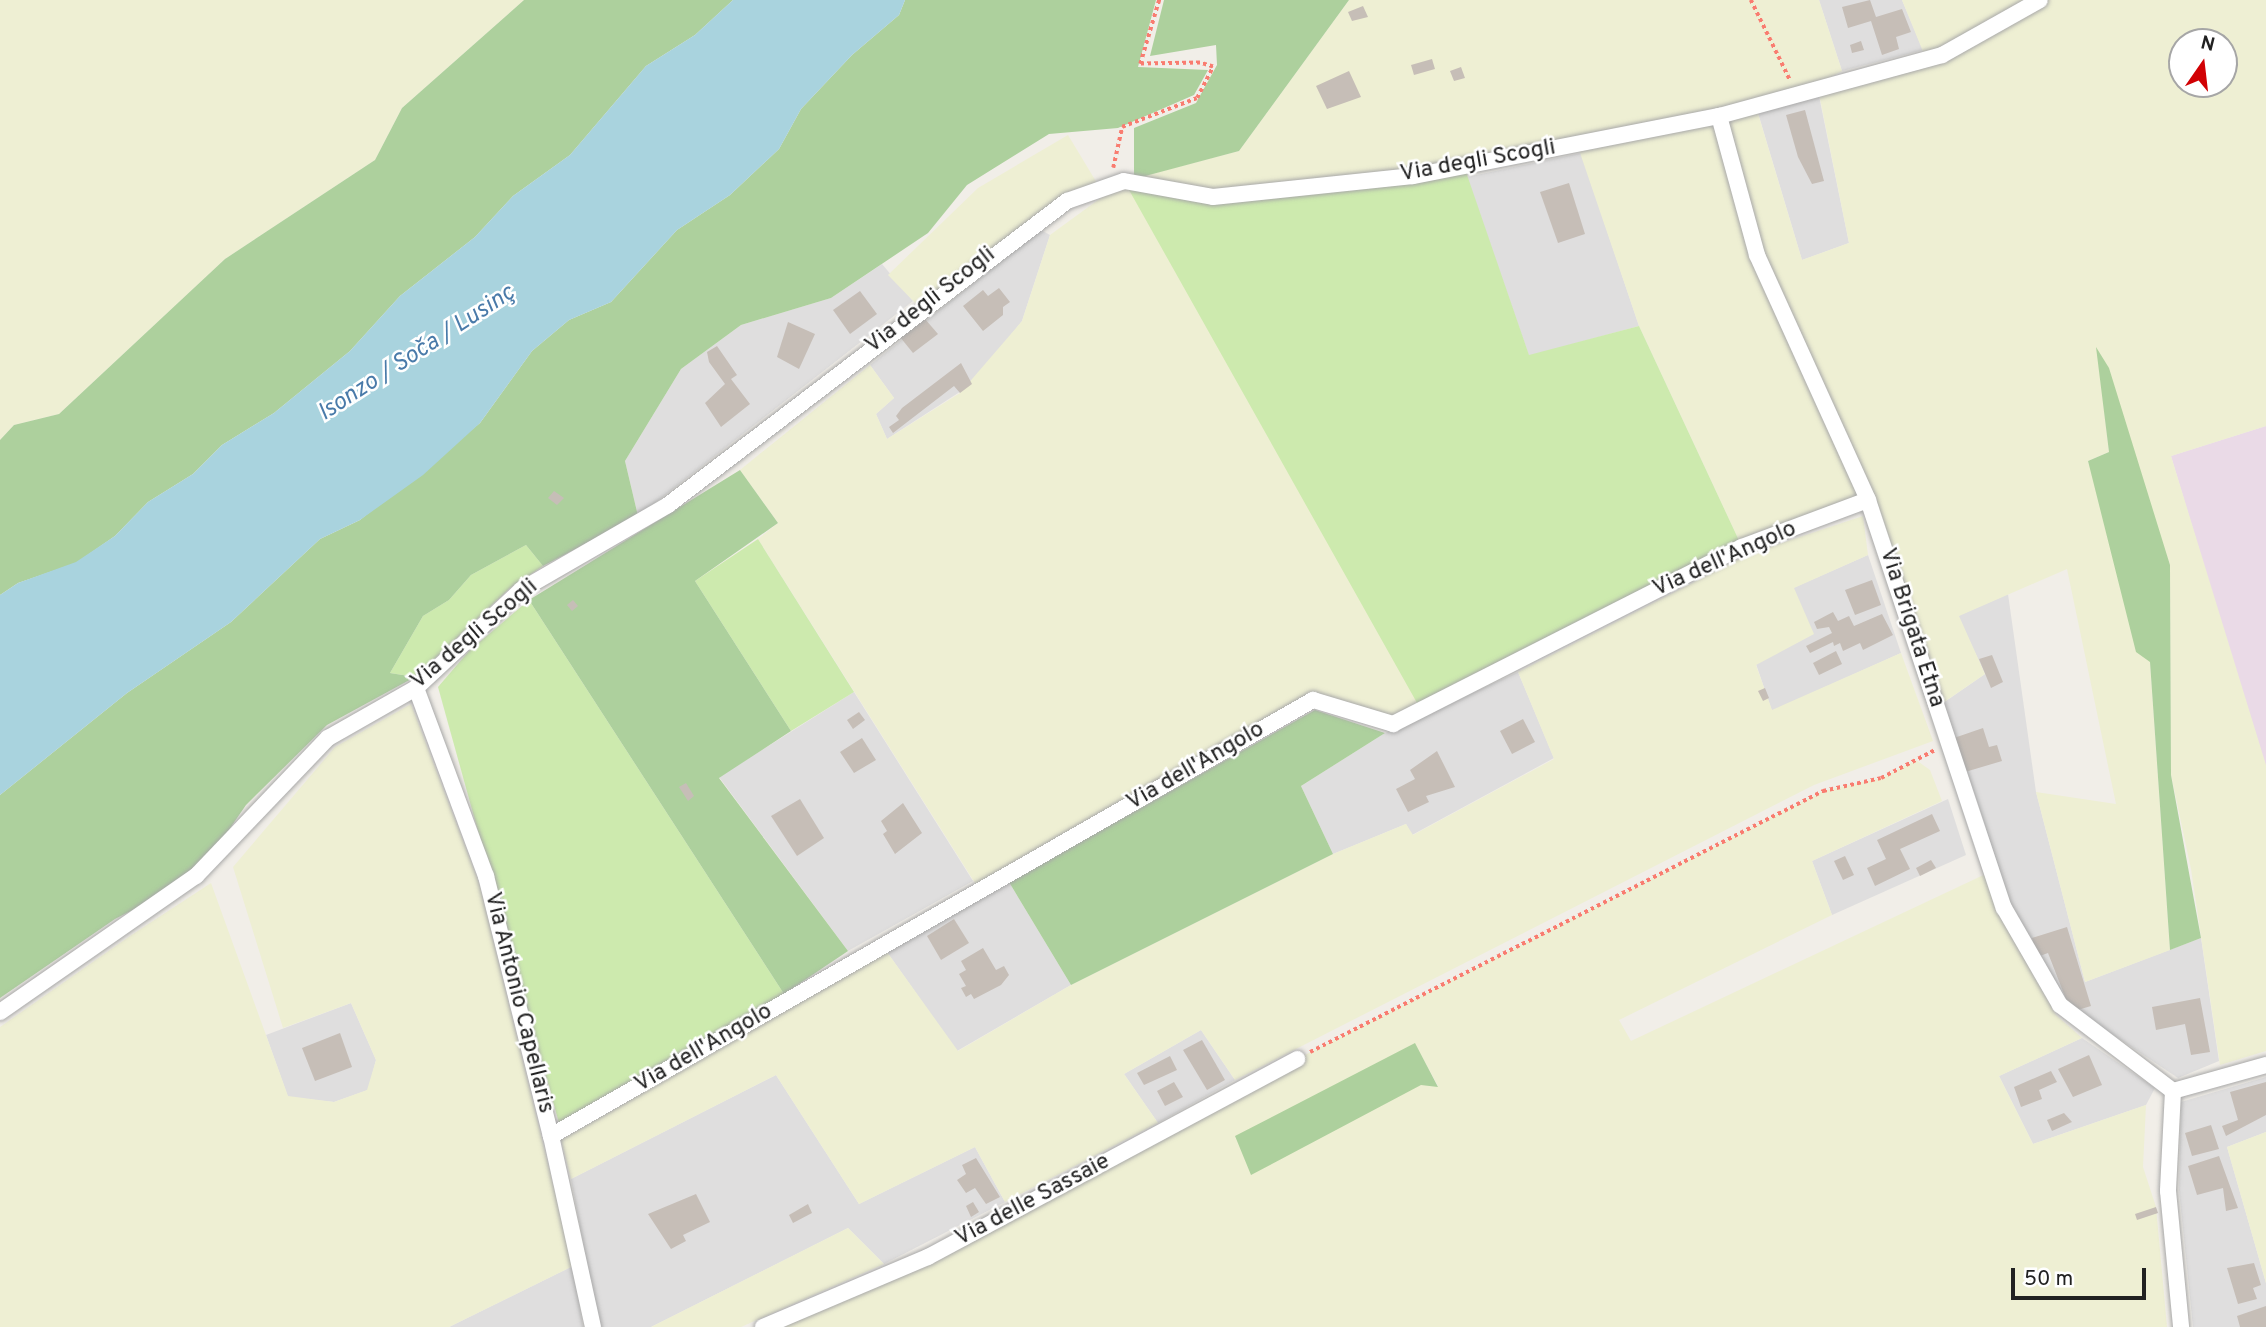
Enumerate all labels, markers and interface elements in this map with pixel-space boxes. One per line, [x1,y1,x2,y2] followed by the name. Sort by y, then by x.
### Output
[2168,28,2238,98] north arrow
[2198,31,2217,58] text: N
[1398,135,1558,189] street label: Via degli Scogli
[861,242,1001,360] street label: Via degli Scogli
[313,280,521,428] water label: Isonzo / Soča / Lusinç
[1649,516,1801,604] street label: Via dell'Angolo
[1872,545,1950,711] street label: Via Brigata Etna
[406,574,544,696] street label: Via degli Scogli
[1122,717,1270,817] street label: Via dell'Angolo
[477,889,559,1117] street label: Via Antonio Capellaris
[630,999,778,1099] street label: Via dell'Angolo
[951,1149,1115,1253] street label: Via delle Sassaie
[2014,1254,2149,1298] scale bar
[2024,1266,2073,1293] text: 50 m

